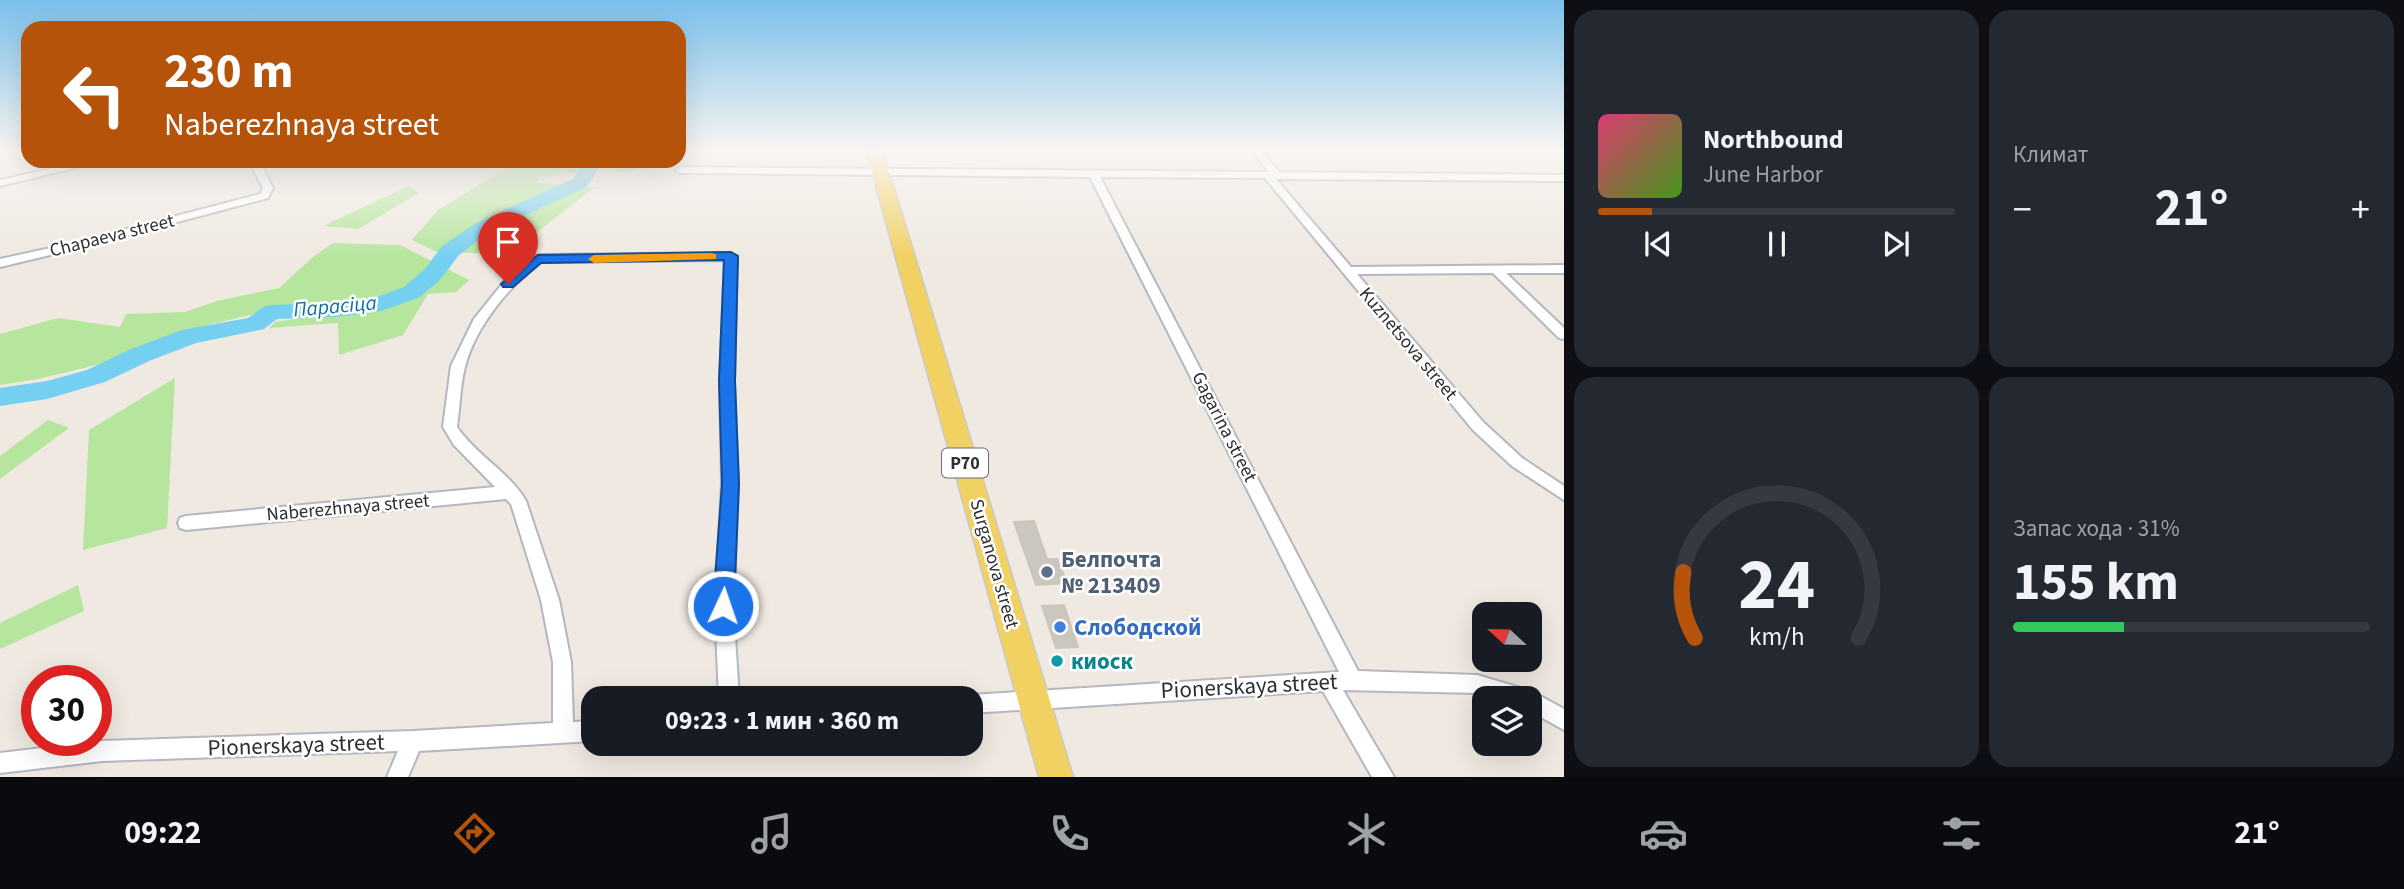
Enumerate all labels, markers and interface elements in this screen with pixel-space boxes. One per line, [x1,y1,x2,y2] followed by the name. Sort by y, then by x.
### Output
[164,37,293,107] text: 230 m
[49,49,140,140] icon: left
[164,102,439,148] text: Naberezhnaya street
[1703,121,1844,158] text: Northbound
[2013,138,2088,171] text: Климат
[1703,158,1823,191] text: June Harbor
[2155,172,2228,246] text: 21°
[2013,183,2032,237] text: −
[2351,183,2370,237] text: +
[47,207,178,265] street label: Chapaeva street
[478,212,538,284] pin
[489,223,527,261] icon: arrive
[1639,225,1677,263] icon: previous
[1758,225,1796,263] icon: pause
[1877,225,1915,263] icon: next
[1352,281,1464,407] street label: Kuznetsova street
[292,287,378,325] water label: Парасіца
[1185,367,1264,487] street label: Gagarina street
[942,448,988,477] road number: Р70
[265,487,431,529] street label: Naberezhnaya street
[963,496,1026,633] street label: Surganova street
[2013,512,2180,545] text: Запас хода · 31%
[1738,533,1815,637] text: 24
[1061,543,1161,602] place label: Белпочта № 213409
[2013,546,2179,620] text: 155 km
[1039,564,1055,580] marker: Белпочта № 213409
[686,569,760,643] position arrow
[1472,602,1542,672] north arrow
[1472,602,1542,756] map controls
[1074,611,1201,644] place label: Слободской
[1052,619,1068,635] marker: Слободской
[1749,619,1804,655] text: km/h
[1071,645,1134,678] place label: киоск
[1049,653,1065,669] marker: киоск
[21,665,112,756] speed limit sign: 30
[1160,665,1338,707] street label: Pionerskaya street
[1472,686,1542,756] button: layers
[665,702,899,739] text: 09:23 · 1 мин · 360 m
[207,725,385,765] street label: Pionerskaya street
[450,809,499,858] icon: directions
[747,809,796,858] icon: music
[1045,809,1094,858] icon: phone
[1342,809,1391,858] icon: climate
[1639,809,1688,858] icon: car
[1937,809,1986,858] icon: filters
[124,810,201,856] text: 09:22
[2234,810,2280,856] text: 21°

